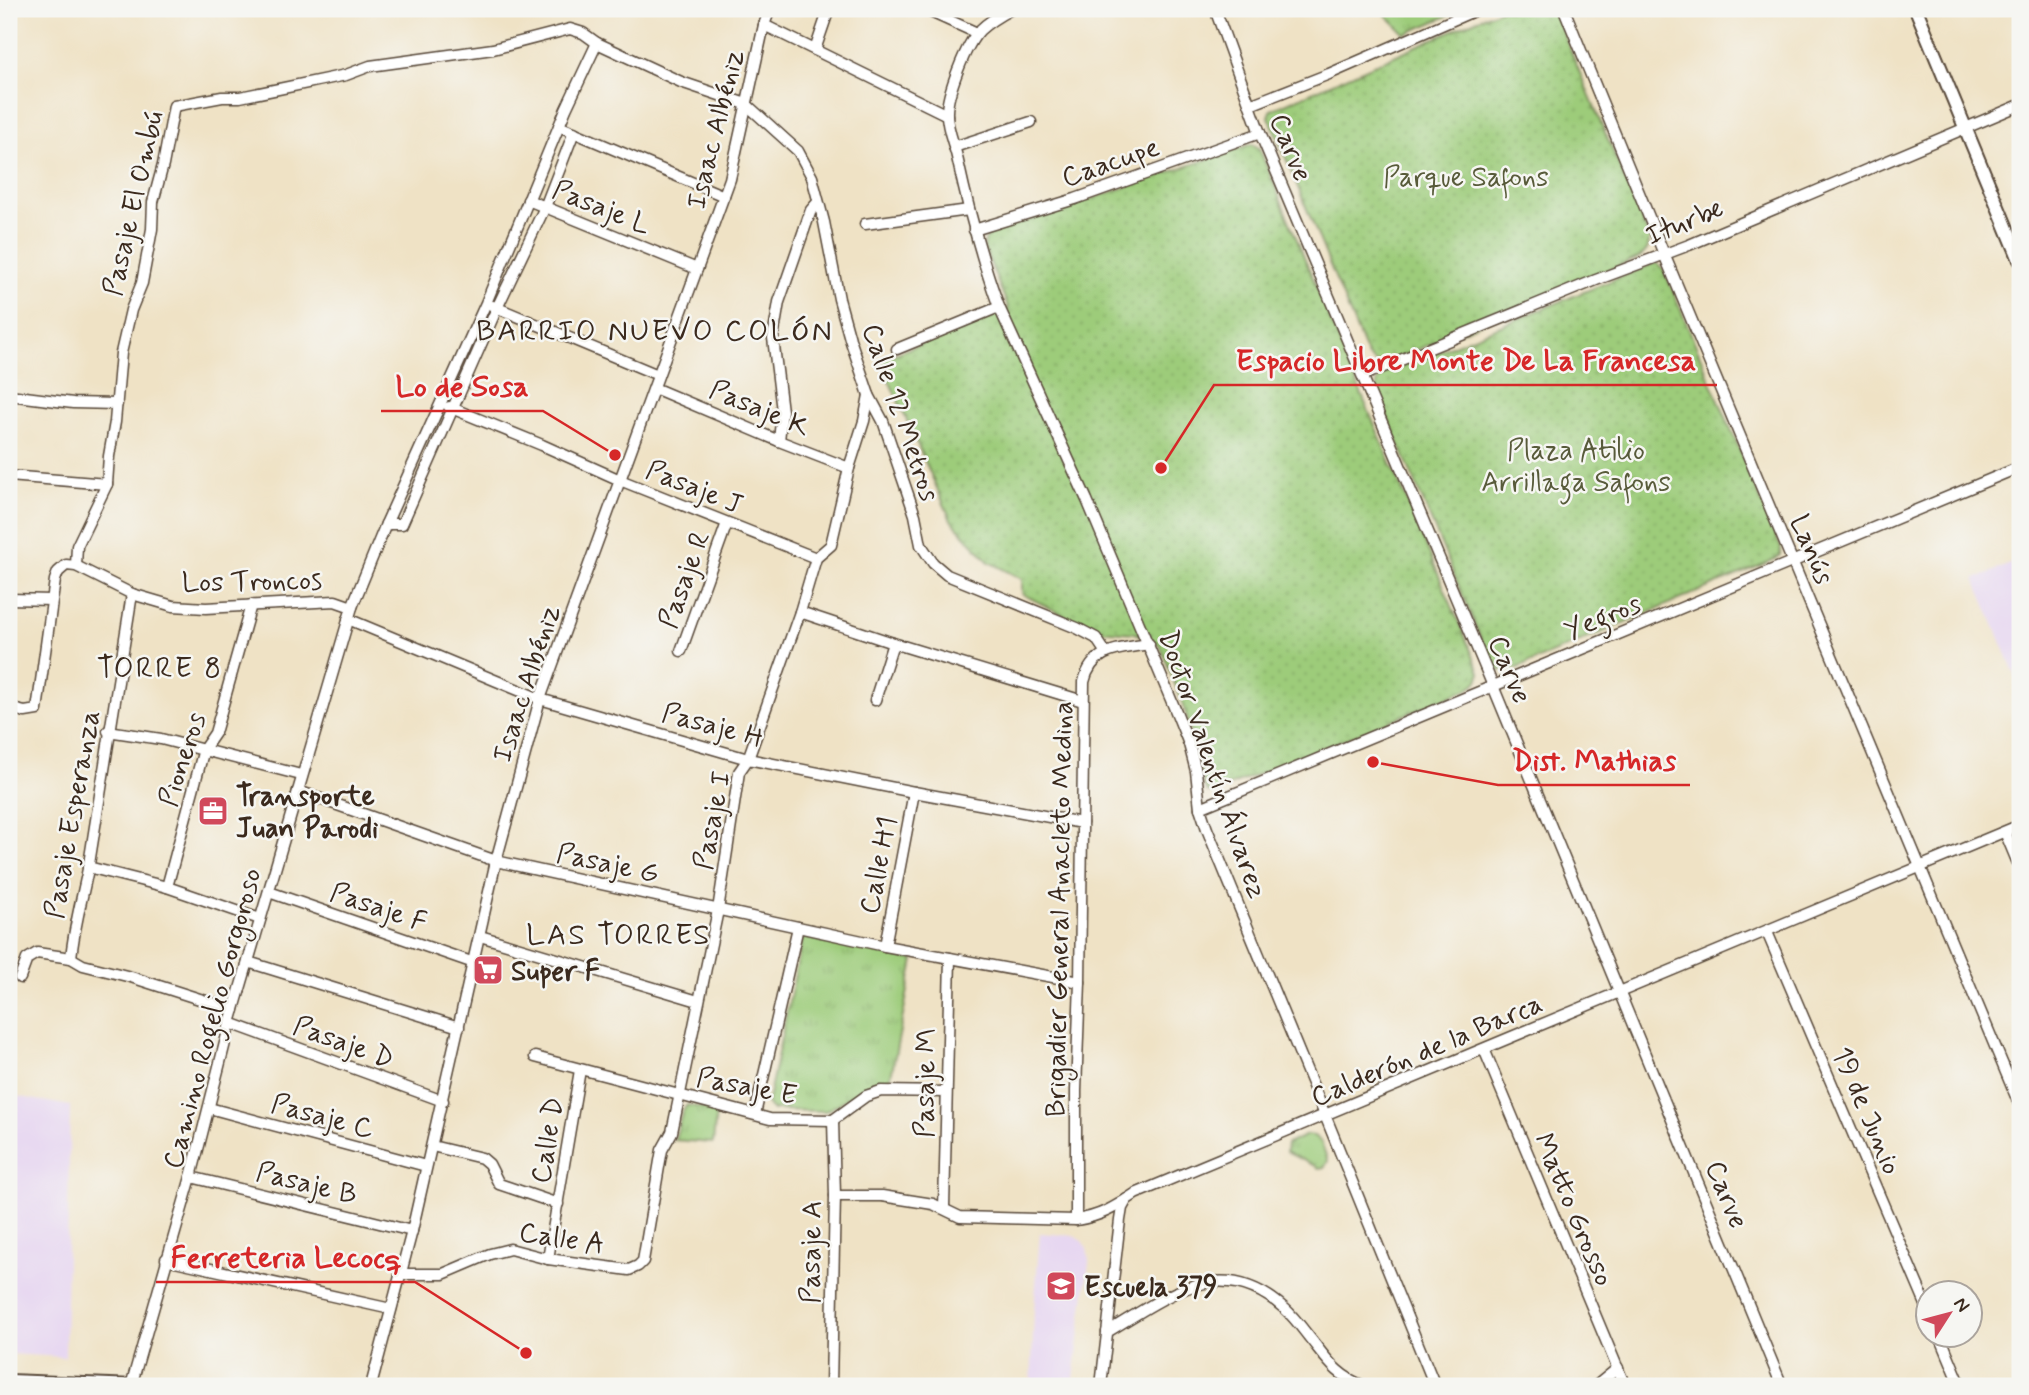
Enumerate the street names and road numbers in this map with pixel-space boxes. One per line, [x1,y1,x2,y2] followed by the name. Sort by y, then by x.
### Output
[679,46,754,213] street label: Isaac Albéniz
[95,108,174,300] street label: Pasaje El Ombú
[1259,108,1320,187] street label: Carve
[1057,129,1165,197] street label: Caacupe
[547,172,656,245] street label: Pasaje L
[1641,191,1729,256] street label: Iturbe
[852,319,947,507] street label: Calle 12 Metros
[704,372,815,447] street label: Pasaje K
[640,452,748,524] street label: Pasaje J
[1780,509,1842,591] street label: Lanús
[651,526,720,634] street label: Pasaje R
[182,563,322,602] street label: Los Troncos
[1559,586,1648,653] street label: Yegros
[485,601,570,767] street label: Isaac Albéniz
[1148,626,1276,904] street label: Doctor Valentín Álvarez
[1478,630,1539,710] street label: Carve
[658,695,767,758] street label: Pasaje H
[1038,701,1085,1117] street label: Brigadier General Anacleto Medina
[37,707,110,922] street label: Pasaje Esperanza
[151,708,216,812] street label: Pioneros
[686,768,741,873] street label: Pasaje I
[852,814,907,917] street label: Calle H1
[553,836,662,893] street label: Pasaje G
[155,864,274,1174] street label: Camino Rogelio Gorgoroso
[325,875,431,942] street label: Pasaje F
[1306,986,1548,1117] street label: Calderón de la Barca
[288,1008,398,1079] street label: Pasaje D
[907,1028,946,1138] street label: Pasaje M
[1822,1041,1909,1181] street label: 19 de Junio
[693,1060,800,1115] street label: Pasaje E
[267,1086,378,1149] street label: Pasaje C
[523,1095,574,1186] street label: Calle D
[1524,1128,1622,1292] street label: Matto Grosso
[252,1154,361,1215] street label: Pasaje B
[1695,1155,1756,1234] street label: Carve
[793,1200,832,1304] street label: Pasaje A
[516,1214,607,1264] street label: Calle A

